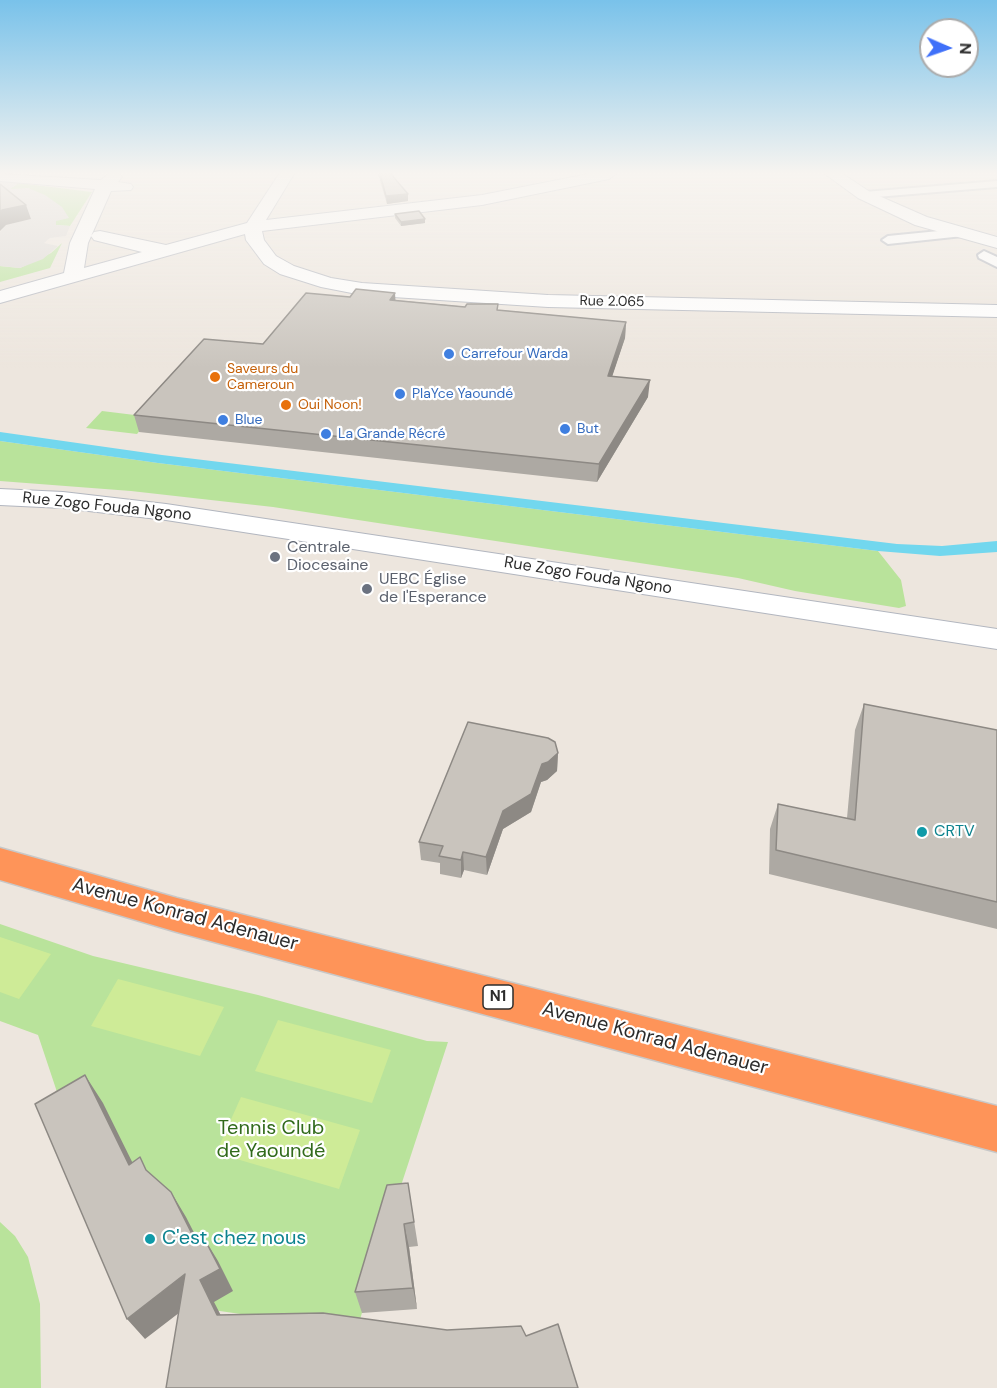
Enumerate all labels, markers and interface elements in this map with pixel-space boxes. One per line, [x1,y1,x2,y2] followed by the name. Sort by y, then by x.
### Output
[919,18,979,78] north arrow
[955,42,976,55] text: N
[579,293,645,311] street label: Rue 2.065
[461,346,568,362] place label: Carrefour Warda
[442,347,456,361] marker: Carrefour Warda
[227,361,298,394] place label: Saveurs du Cameroun
[208,370,222,384] marker: Saveurs du Cameroun
[412,386,513,402] place label: PlaYce Yaoundé
[393,387,407,401] marker: PlaYce Yaoundé
[298,397,362,413] place label: Oui Noon!
[279,398,293,412] marker: Oui Noon!
[235,412,263,428] place label: Blue
[216,413,230,427] marker: Blue
[577,421,599,437] place label: But
[558,422,572,436] marker: But
[338,426,445,442] place label: La Grande Récré
[319,427,333,441] marker: La Grande Récré
[22,489,192,525] street label: Rue Zogo Fouda Ngono
[287,538,368,576] place label: Centrale Diocesaine
[268,550,282,564] marker: Centrale Diocesaine
[503,553,673,599] street label: Rue Zogo Fouda Ngono
[379,570,487,608] place label: UEBC Église de l'Esperance
[360,582,374,596] marker: UEBC Église de l'Esperance
[934,822,975,842] place label: CRTV
[915,825,929,839] marker: CRTV
[69,873,301,957] street label: Avenue Konrad Adenauer
[483,985,513,1009] road number: N1
[539,997,771,1081] street label: Avenue Konrad Adenauer
[217,1117,325,1164] park label: Tennis Club de Yaoundé
[162,1227,306,1251] place label: C'est chez nous
[143,1232,157,1246] marker: C'est chez nous

